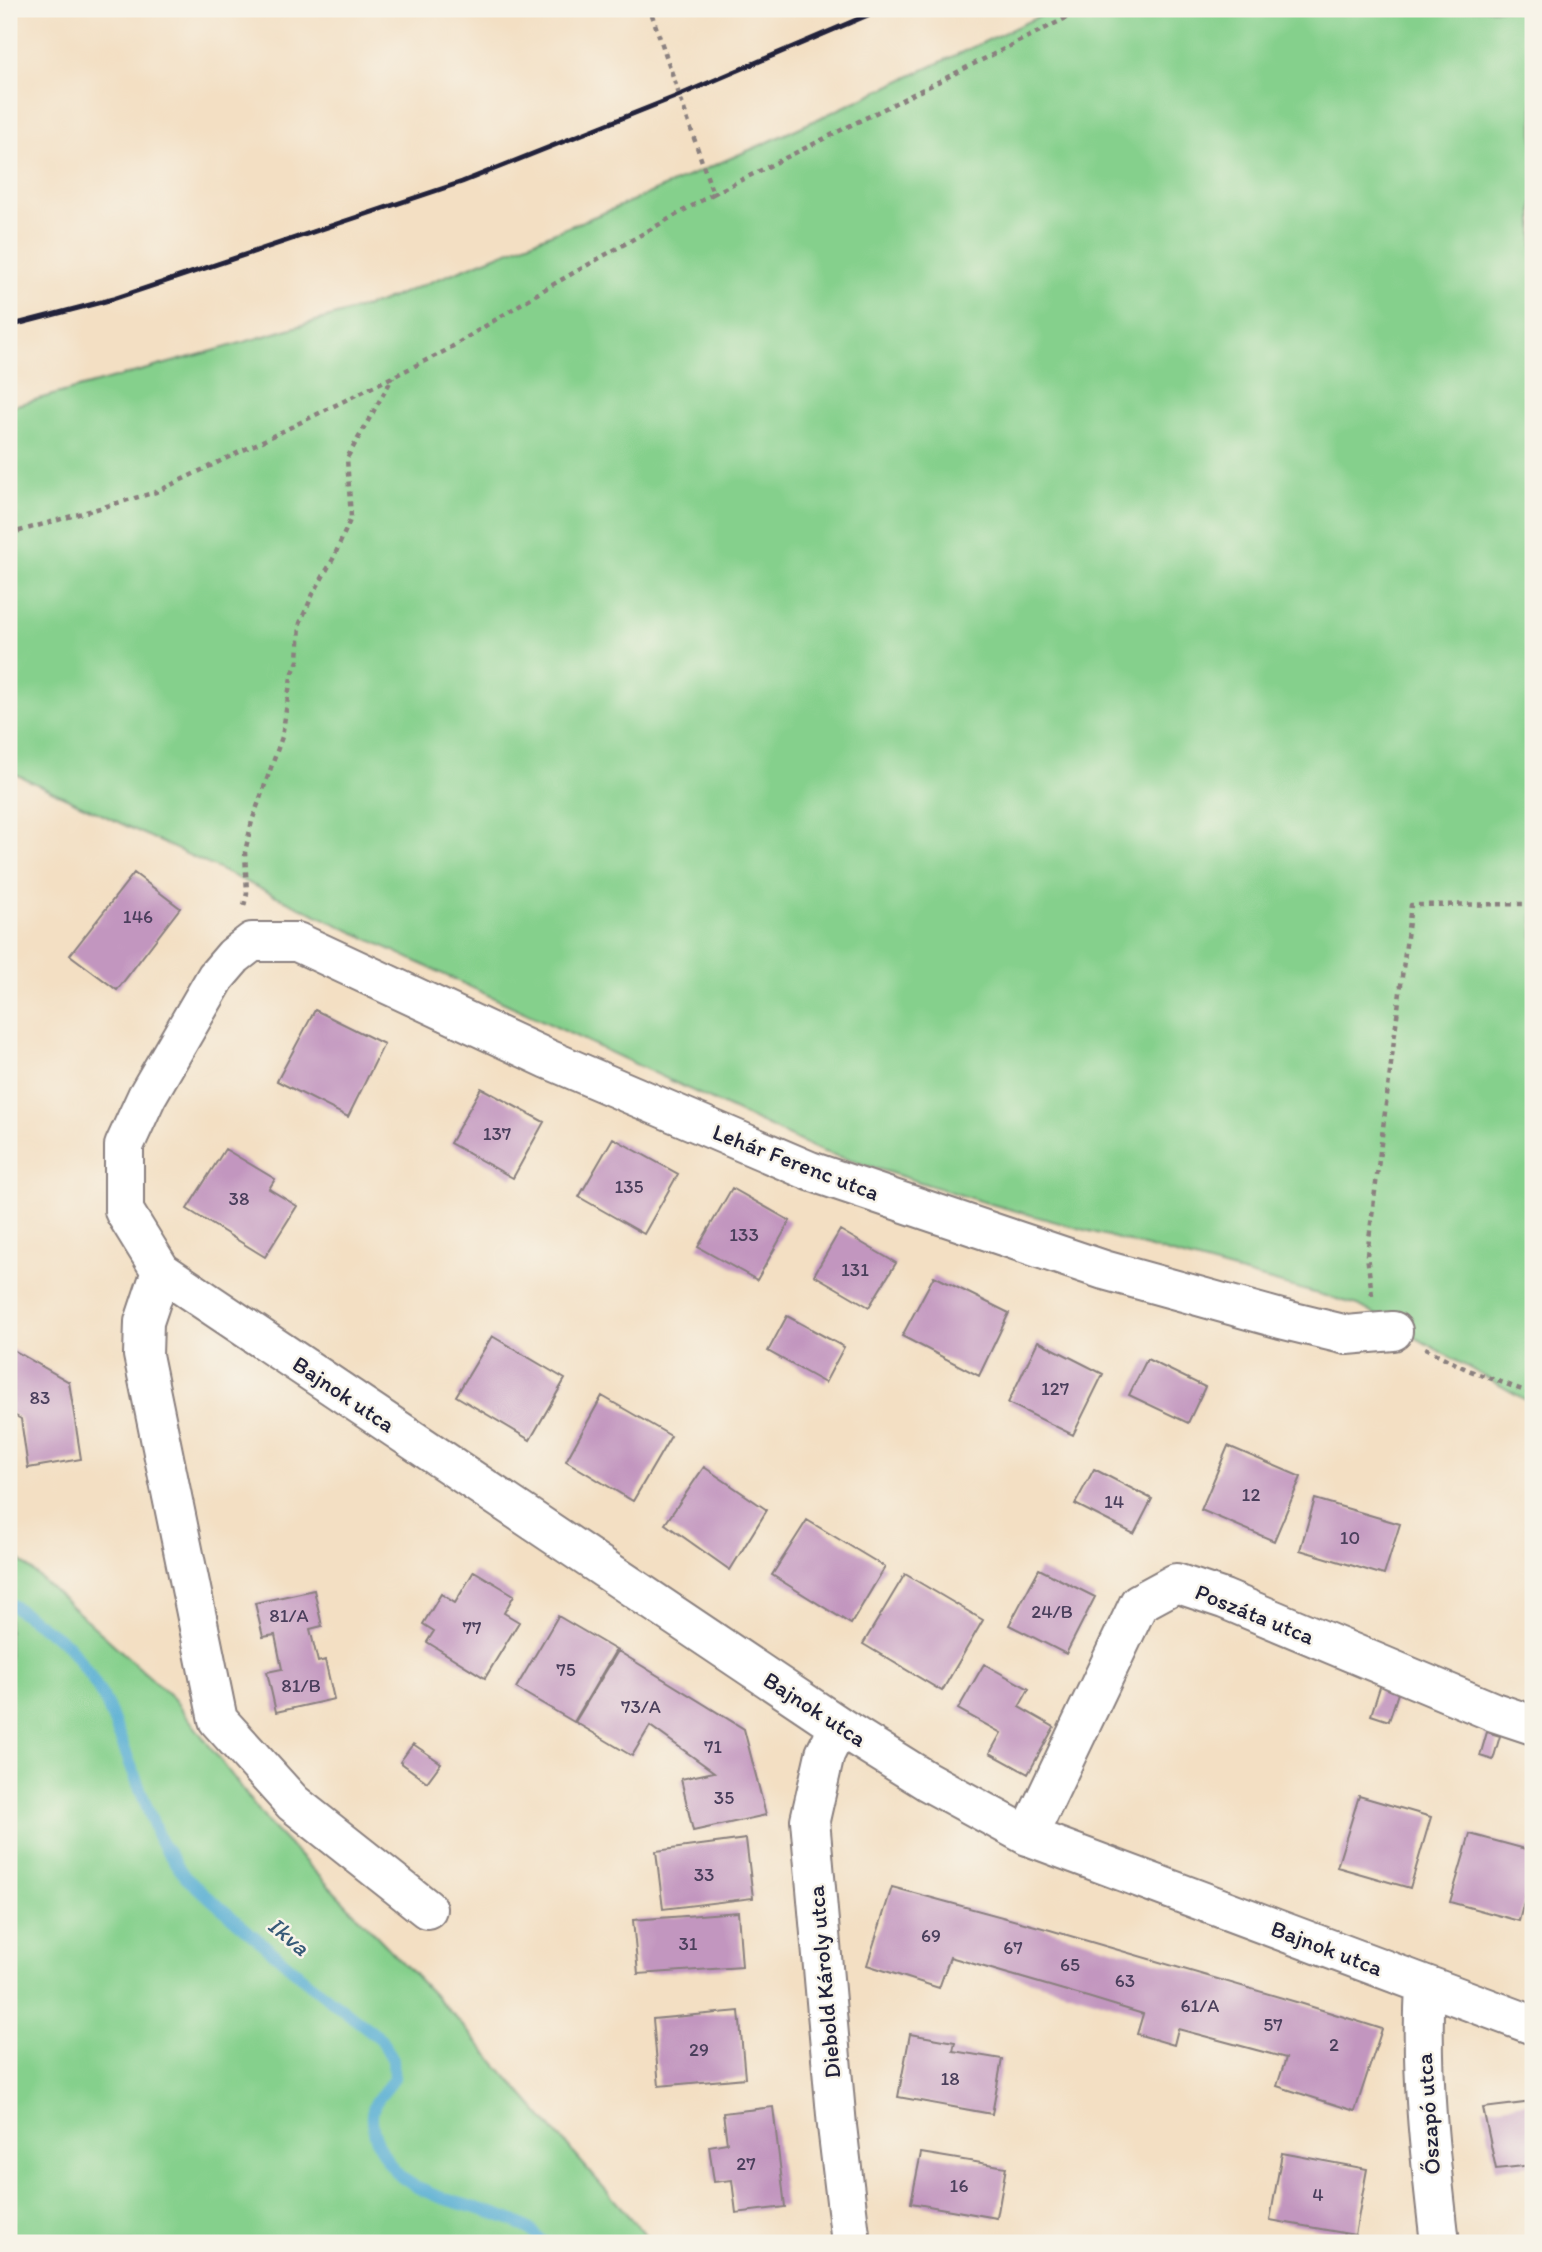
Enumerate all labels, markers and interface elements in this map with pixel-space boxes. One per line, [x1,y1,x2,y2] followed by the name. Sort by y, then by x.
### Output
[123,905,153,928] house number: 146
[709,1117,883,1207] street label: Lehár Ferenc utca
[483,1122,511,1145] house number: 137
[614,1175,644,1198] house number: 135
[229,1187,249,1210] house number: 38
[729,1223,759,1246] house number: 133
[841,1258,869,1281] house number: 131
[287,1350,401,1438] street label: Bajnok utca
[1041,1377,1069,1400] house number: 127
[30,1386,50,1409] house number: 83
[1242,1483,1260,1506] house number: 12
[1104,1490,1124,1513] house number: 14
[1340,1526,1360,1549] house number: 10
[1191,1577,1319,1651] street label: Poszáta utca
[1031,1600,1073,1623] house number: 24/B
[269,1604,309,1627] house number: 81/A
[463,1616,481,1639] house number: 77
[556,1658,576,1681] house number: 75
[758,1665,872,1753] street label: Bajnok utca
[281,1674,321,1697] house number: 81/B
[621,1695,661,1718] house number: 73/A
[704,1735,722,1758] house number: 71
[714,1786,734,1809] house number: 35
[694,1863,714,1886] house number: 33
[802,1884,846,2080] street label: Diebold Károly utca
[262,1910,316,1962] water label: Ikva
[1267,1914,1387,1982] street label: Bajnok utca
[921,1924,941,1947] house number: 69
[678,1932,698,1955] house number: 31
[1003,1936,1023,1959] house number: 67
[1060,1953,1080,1976] house number: 65
[1115,1969,1135,1992] house number: 63
[1180,1994,1220,2017] house number: 61/A
[1263,2013,1283,2036] house number: 57
[1329,2033,1339,2056] house number: 2
[689,2038,709,2061] house number: 29
[1410,2052,1446,2176] street label: Őszapó utca
[940,2067,960,2090] house number: 18
[736,2152,756,2175] house number: 27
[950,2174,968,2197] house number: 16
[1312,2183,1324,2206] house number: 4

